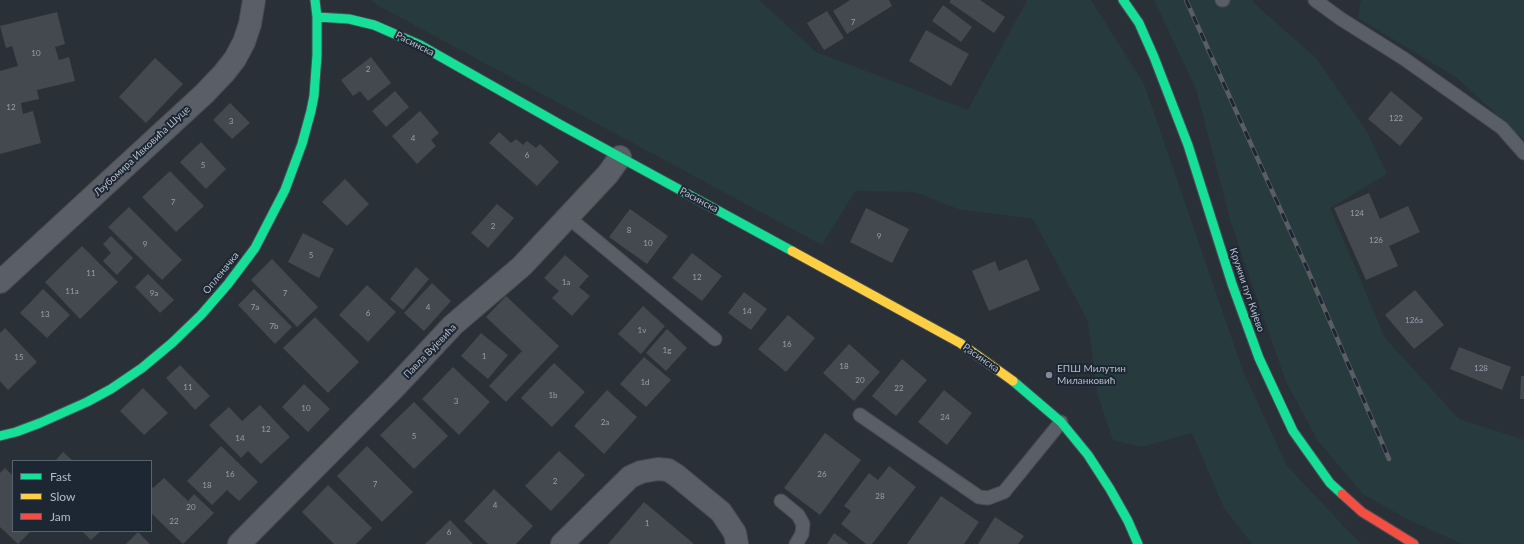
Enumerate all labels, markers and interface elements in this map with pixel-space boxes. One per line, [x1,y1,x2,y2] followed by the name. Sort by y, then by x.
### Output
[851,17,855,27] house number: 7
[394,29,436,59] street label: Расинска
[31,48,41,58] house number: 10
[366,64,370,74] house number: 2
[6,102,16,112] house number: 12
[92,103,192,199] street label: Љубомира Ивковића Шуце
[1389,113,1403,123] house number: 122
[229,116,233,126] house number: 3
[411,133,415,143] house number: 4
[525,150,529,160] house number: 6
[201,160,205,170] house number: 5
[678,185,720,215] street label: Расинска
[171,197,175,207] house number: 7
[1350,208,1364,218] house number: 124
[491,221,495,231] house number: 2
[627,225,631,235] house number: 8
[877,231,881,241] house number: 9
[1369,235,1383,245] house number: 126
[643,238,653,248] house number: 10
[143,239,147,249] house number: 9
[1227,246,1267,334] street label: Кружни пут Кијево
[200,250,242,296] street label: Опленачка
[309,250,313,260] house number: 5
[86,268,96,278] house number: 11
[692,272,702,282] house number: 12
[562,277,570,287] house number: 1a
[65,286,79,296] house number: 11a
[150,288,158,298] house number: 9a
[283,288,287,298] house number: 7
[251,302,259,312] house number: 7a
[426,302,430,312] house number: 4
[742,306,752,316] house number: 14
[366,308,370,318] house number: 6
[40,309,50,319] house number: 13
[1405,315,1423,325] house number: 126a
[269,321,279,331] house number: 7b
[401,321,459,381] street label: Павла Вујевића
[638,325,646,335] house number: 1v
[782,339,792,349] house number: 16
[960,341,1002,375] street label: Расинска
[663,345,671,355] house number: 1g
[482,351,486,361] house number: 1
[14,352,24,362] house number: 15
[839,361,849,371] house number: 18
[1057,363,1126,386] place label: ЕПШ Милутин Миланковић
[1474,363,1488,373] house number: 128
[1044,370,1054,380] marker: ЕПШ Милутин Миланковић
[855,375,865,385] house number: 20
[640,377,650,387] house number: 1d
[183,382,193,392] house number: 11
[894,383,904,393] house number: 22
[548,390,558,400] house number: 1b
[454,396,458,406] house number: 3
[301,403,311,413] house number: 10
[940,412,950,422] house number: 24
[601,417,609,427] house number: 2a
[261,424,271,434] house number: 12
[412,431,416,441] house number: 5
[235,433,245,443] house number: 14
[12,460,152,532] legend
[50,469,71,484] text: Fast
[225,469,235,479] house number: 16
[817,469,827,479] house number: 26
[553,476,557,486] house number: 2
[373,479,377,489] house number: 7
[202,480,212,490] house number: 18
[50,489,75,504] text: Slow
[875,491,885,501] house number: 28
[493,500,497,510] house number: 4
[186,502,196,512] house number: 20
[50,509,71,524] text: Jam
[169,516,179,526] house number: 22
[645,518,649,528] house number: 1
[447,527,451,537] house number: 6

